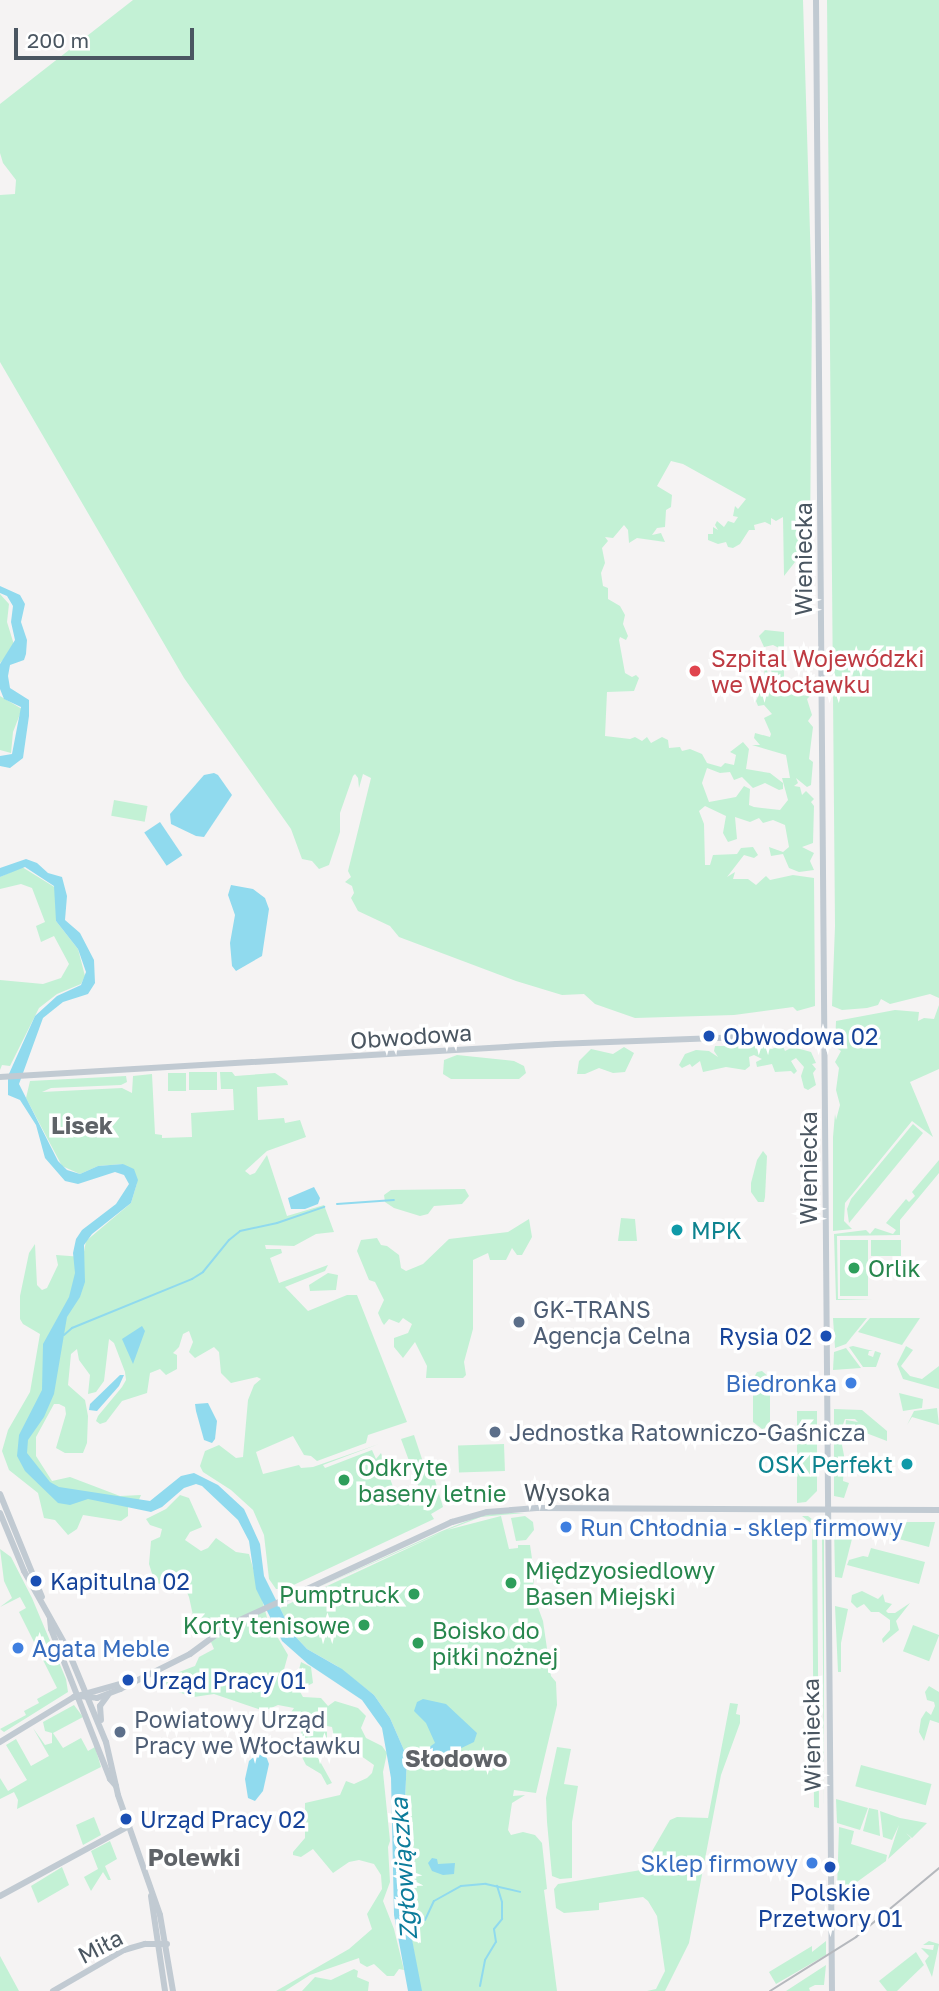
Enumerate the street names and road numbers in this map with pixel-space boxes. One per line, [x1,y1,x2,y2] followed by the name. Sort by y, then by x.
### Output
[789,502,817,616] street label: Wieniecka
[349,1018,473,1054] street label: Obwodowa
[794,1111,822,1225] street label: Wieniecka
[524,1478,610,1506] street label: Wysoka
[796,1678,826,1792] street label: Wieniecka
[73,1923,127,1969] street label: Miła

